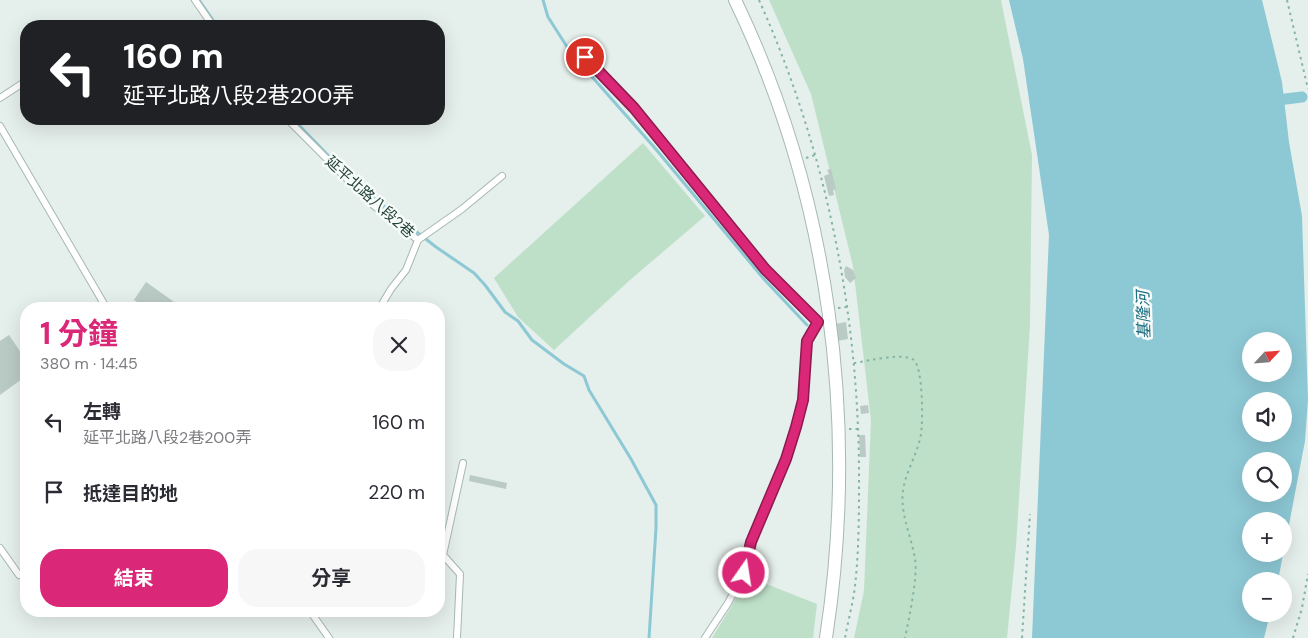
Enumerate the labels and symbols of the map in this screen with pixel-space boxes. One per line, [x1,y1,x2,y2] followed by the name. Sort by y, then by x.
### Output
[564,36,606,78] pin
[321,152,419,242] street label: 延平北路八段2巷
[1132,288,1155,339] water label: 基隆河
[1242,332,1292,382] north arrow
[717,546,769,598] position arrow

